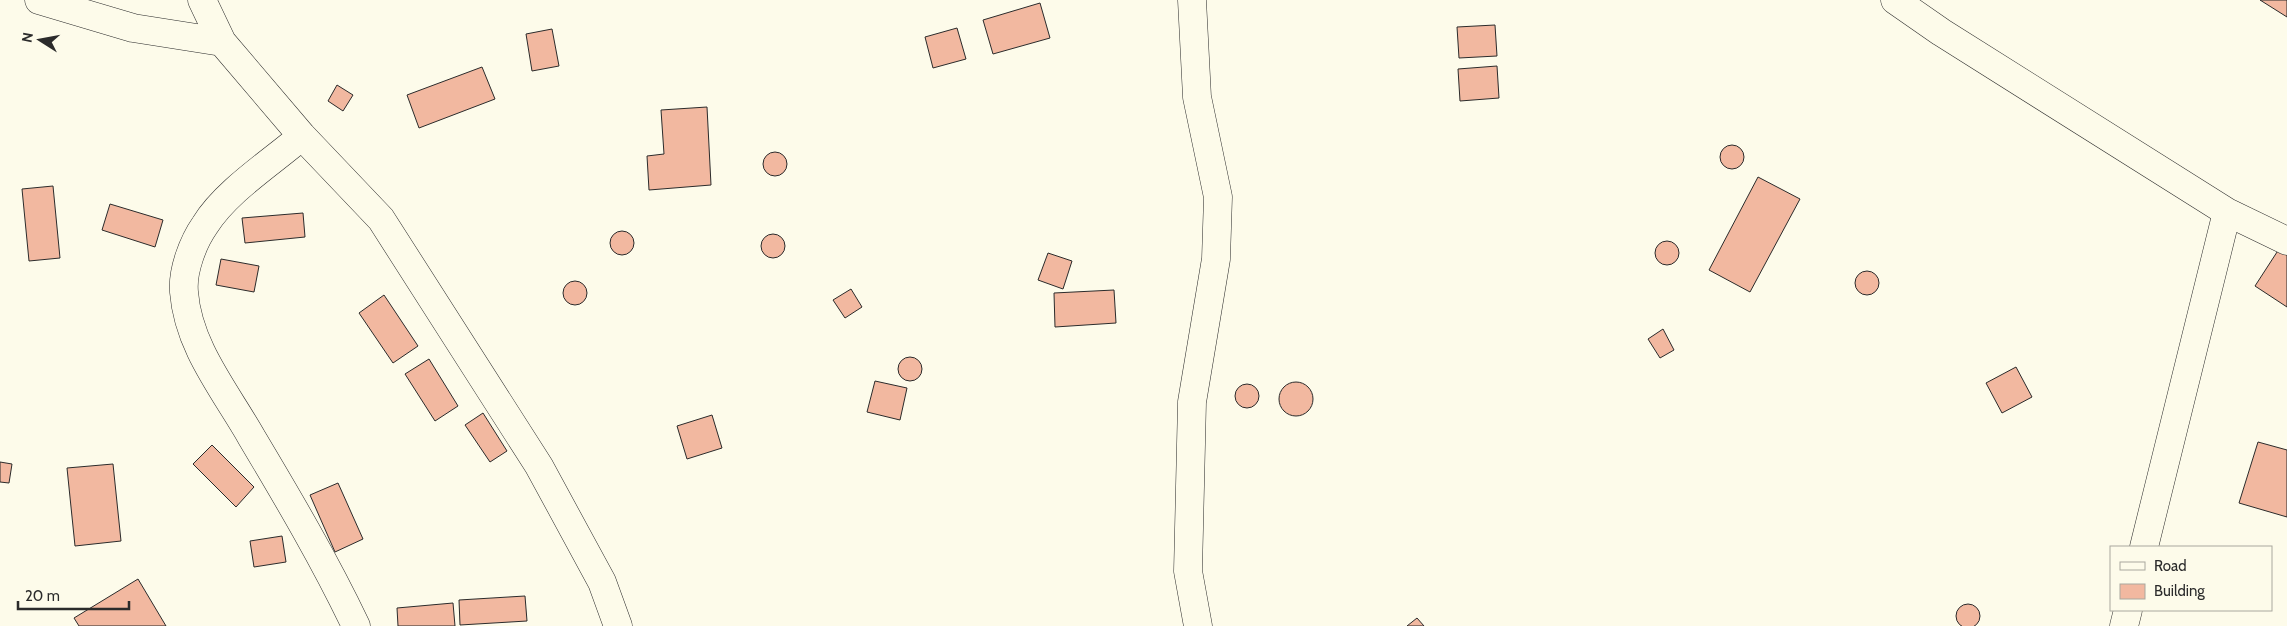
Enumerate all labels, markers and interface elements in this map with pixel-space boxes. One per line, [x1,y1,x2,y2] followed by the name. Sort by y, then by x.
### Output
[15,15,65,65] north arrow
[17,31,37,44] text: N
[2110,546,2272,611] legend
[2154,557,2187,575] text: Road
[18,578,129,610] scale bar
[2154,582,2205,600] text: Building
[25,587,60,605] text: 20 m

